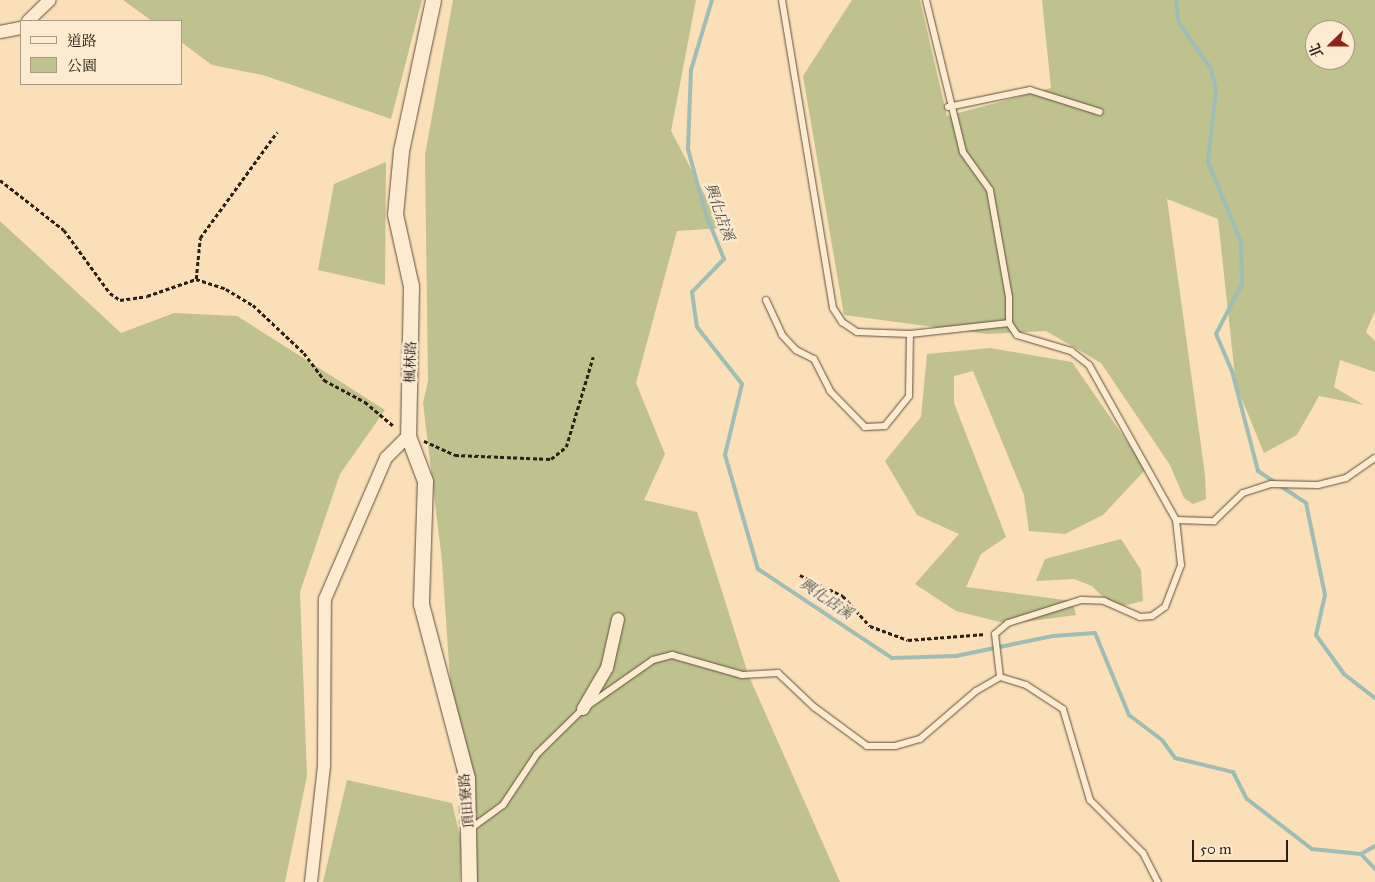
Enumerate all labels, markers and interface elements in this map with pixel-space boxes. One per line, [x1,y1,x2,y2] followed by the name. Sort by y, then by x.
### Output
[20,20,182,85] legend
[1305,20,1355,70] north arrow
[67,32,97,50] text: 道路
[1306,41,1327,60] text: 北
[67,57,97,75] text: 公園
[701,181,737,243] water label: 興化店溪
[402,341,420,383] street label: 楓林路
[796,575,856,623] water label: 興化店溪
[456,772,478,830] street label: 頂田寮路
[1195,830,1291,862] scale bar
[1200,840,1232,858] text: 50 m

